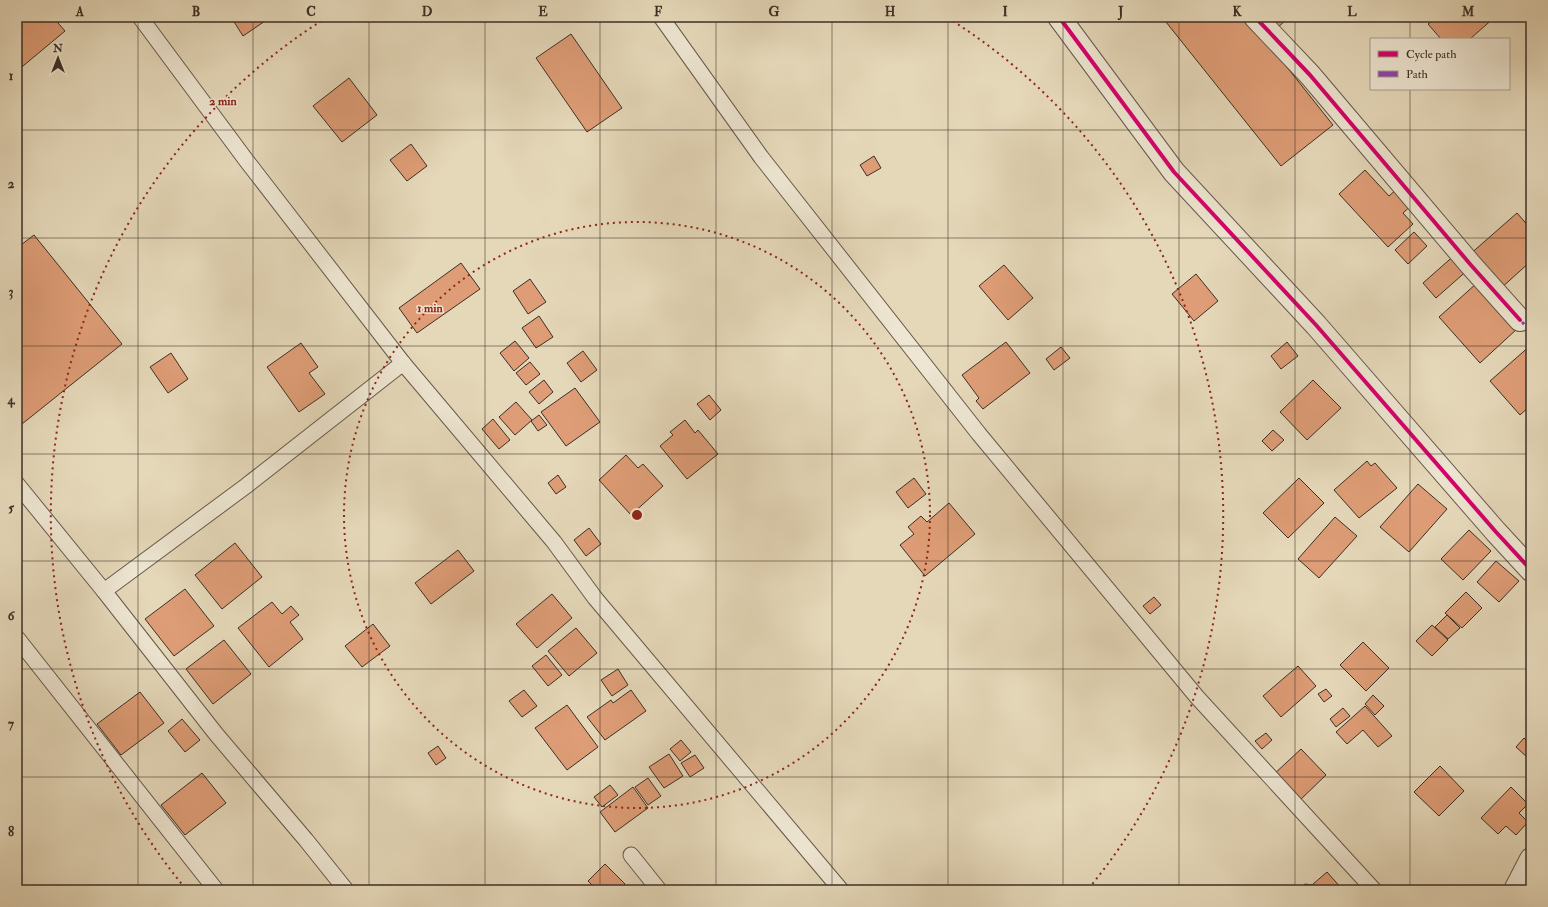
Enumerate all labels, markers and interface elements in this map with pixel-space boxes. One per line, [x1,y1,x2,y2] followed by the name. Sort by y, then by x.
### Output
[75,4,85,20] text: A
[192,4,200,20] text: B
[306,4,316,20] text: C
[422,4,433,20] text: D
[538,4,548,20] text: E
[654,4,663,20] text: F
[769,4,780,20] text: G
[885,4,896,20] text: H
[1002,4,1008,20] text: I
[1117,4,1124,21] text: J
[1232,4,1242,20] text: K
[1347,4,1357,20] text: L
[1461,4,1475,20] text: M
[38,38,78,78] north arrow
[1370,38,1510,90] legend
[52,42,64,55] text: N
[1406,47,1457,62] text: Cycle path
[1406,67,1429,82] text: Path
[9,68,14,84] text: 1
[209,94,237,109] text: 2 min
[8,176,15,192] text: 2
[9,284,14,300] text: 3
[417,301,444,316] text: 1 min
[6,392,15,408] text: 4
[8,500,14,516] text: 5
[630,508,644,522] centre of rings
[8,608,16,624] text: 6
[8,716,15,732] text: 7
[8,824,14,840] text: 8

